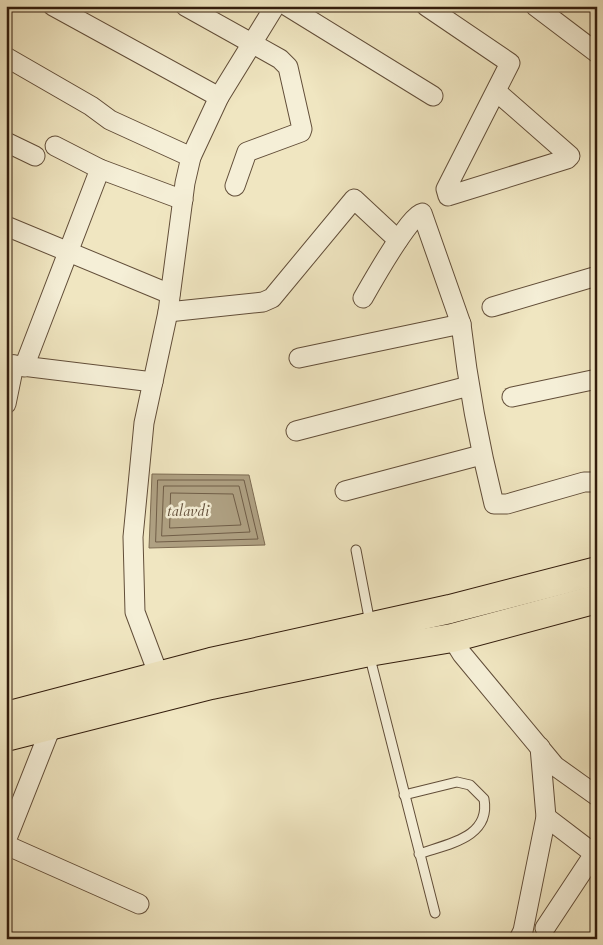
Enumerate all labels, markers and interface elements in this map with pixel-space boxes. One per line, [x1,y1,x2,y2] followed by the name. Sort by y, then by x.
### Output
[167,500,210,522] water label: talavdi

